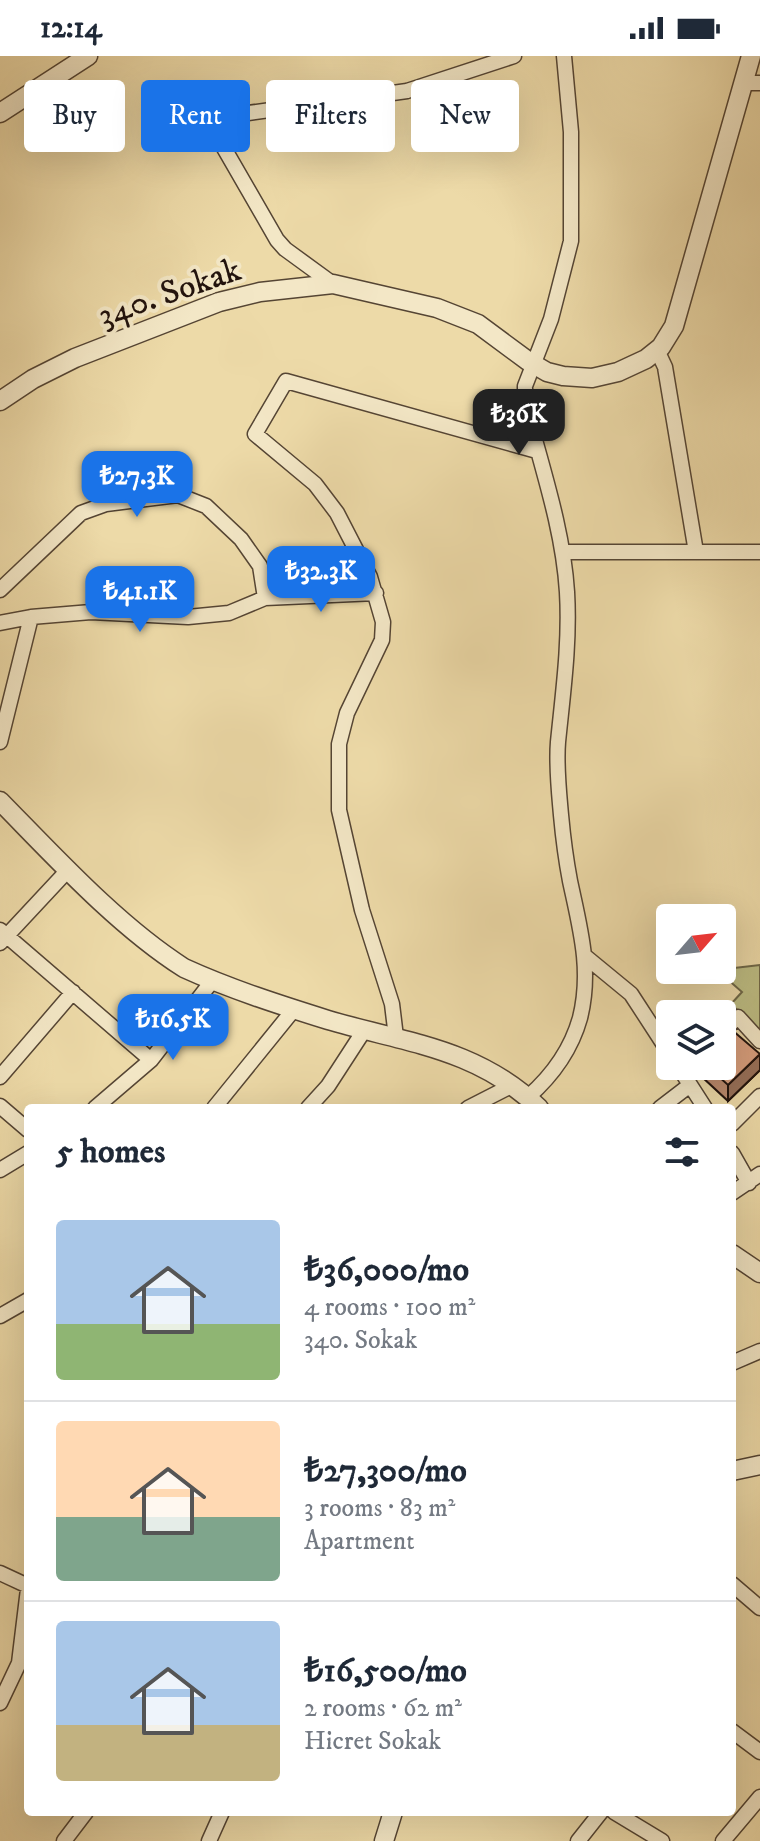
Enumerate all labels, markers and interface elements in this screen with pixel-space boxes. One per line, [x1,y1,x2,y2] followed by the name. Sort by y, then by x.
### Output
[40,10,102,47] text: 12:14
[24,80,125,152] chip: Buy
[141,80,250,152] chip: Rent
[266,80,395,152] chip: Filters
[411,80,519,152] chip: New
[93,249,247,337] street label: 340. Sokak
[472,389,566,457] pin: ₺36K
[491,398,547,431] text: ₺36K
[72,451,202,519] pin: ₺27.3K
[100,460,174,493] text: ₺27.3K
[256,546,386,614] pin: ₺32.3K
[285,555,357,588] text: ₺32.3K
[75,566,205,634] pin: ₺41.1K
[103,575,177,608] text: ₺41.1K
[656,904,736,984] north arrow
[656,904,736,1080] map controls
[108,994,238,1062] pin: ₺16.5K
[656,1000,736,1080] button: layers
[136,1003,210,1036] text: ₺16.5K
[660,1130,704,1174] icon: filters
[56,1131,165,1173] text: 5 homes
[304,1249,469,1291] text: ₺36,000/mo
[120,1252,216,1348] icon: home
[304,1291,475,1324] text: 4 rooms · 100 m²
[304,1324,417,1357] text: 340. Sokak
[304,1450,467,1492] text: ₺27,300/mo
[120,1453,216,1549] icon: home
[304,1492,455,1525] text: 3 rooms · 83 m²
[304,1525,415,1558] text: Apartment
[304,1650,467,1692] text: ₺16,500/mo
[120,1653,216,1749] icon: home
[304,1692,462,1725] text: 2 rooms · 62 m²
[304,1725,441,1758] text: Hicret Sokak

